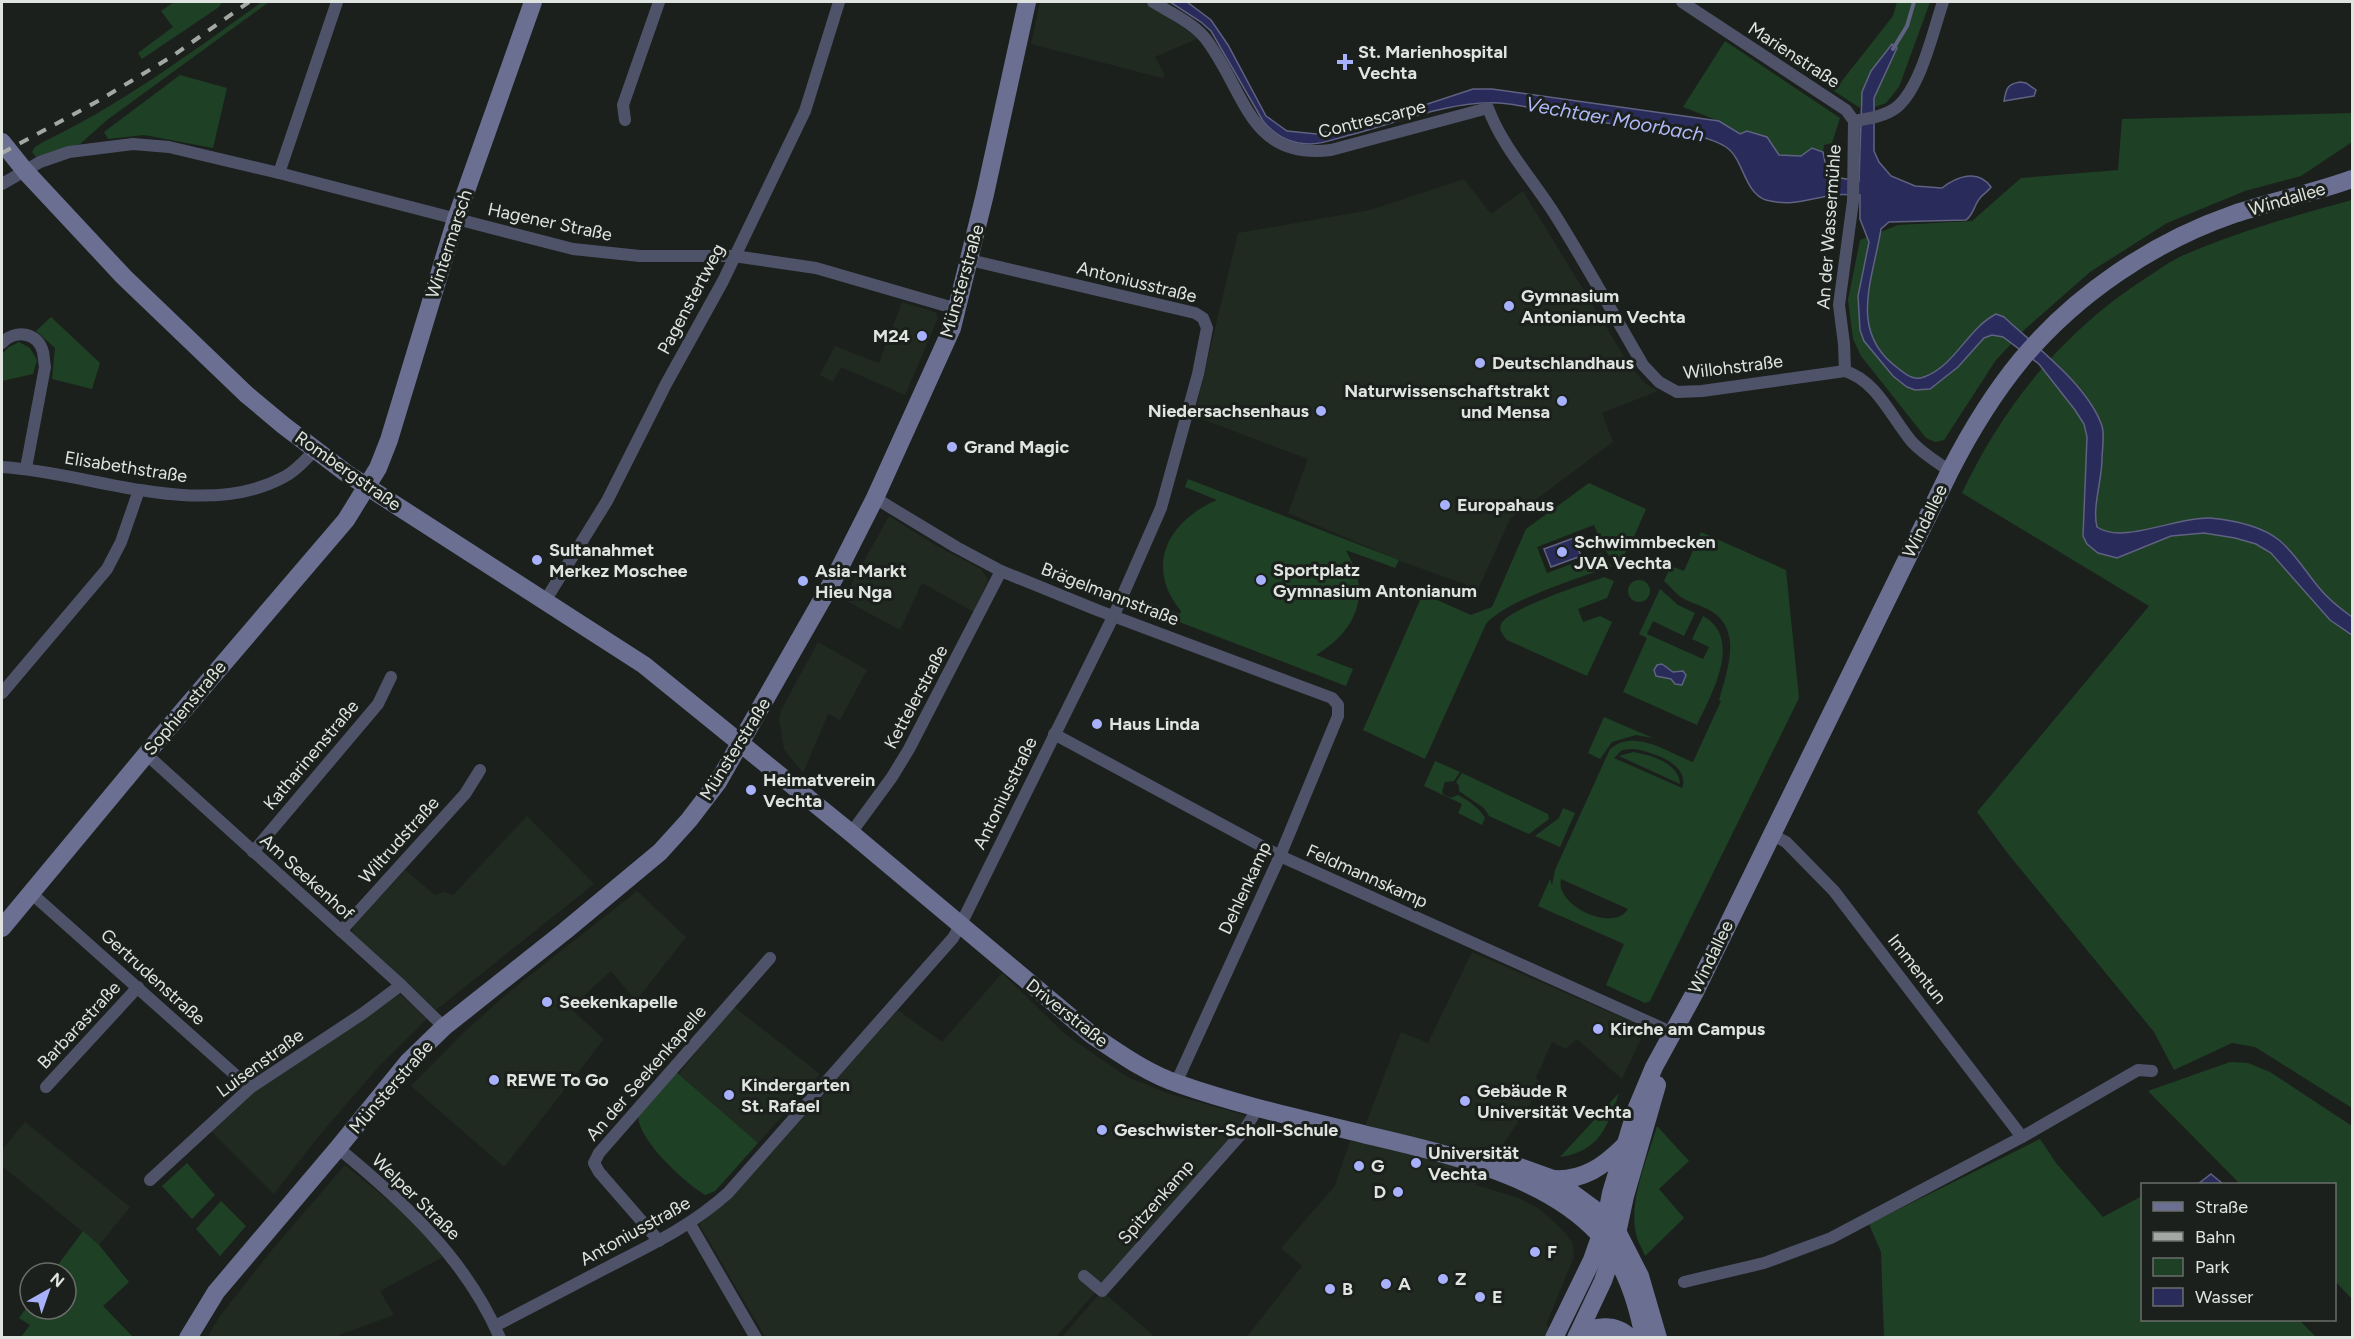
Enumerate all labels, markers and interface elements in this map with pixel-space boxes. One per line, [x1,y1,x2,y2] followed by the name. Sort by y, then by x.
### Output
[1744,17,1844,93] street label: Marienstraße
[1358,41,1507,84] place label: St. Marienhospital Vechta
[1336,53,1354,71] marker: St. Marienhospital Vechta
[1524,91,1706,147] water label: Vechtaer Moorbach
[1316,95,1428,143] street label: Contrescarpe
[1812,144,1846,310] street label: An der Wassermühle
[2246,178,2328,220] street label: Windallee
[421,187,477,301] street label: Wintermarsch
[486,198,614,246] street label: Hagener Straße
[935,222,989,340] street label: Münsterstraße
[653,240,729,358] street label: Pagenstertweg
[1075,257,1199,308] street label: Antoniusstraße
[1521,285,1686,328] place label: Gymnasium Antonianum Vechta
[1502,299,1516,313] marker: Gymnasium Antonianum Vechta
[873,325,910,347] place label: M24
[915,329,929,343] marker: M24
[1682,350,1784,384] street label: Willohstraße
[1492,352,1635,374] place label: Deutschlandhaus
[1473,356,1487,370] marker: Deutschlandhaus
[1344,380,1550,423] place label: Naturwissenschaftstrakt und Mensa
[1555,394,1569,408] marker: Naturwissenschaftstrakt und Mensa
[1148,400,1310,422] place label: Niedersachsenhaus
[1314,404,1328,418] marker: Niedersachsenhaus
[291,426,405,516] street label: Rombergstraße
[964,436,1070,458] place label: Grand Magic
[945,440,959,454] marker: Grand Magic
[63,446,189,488] street label: Elisabethstraße
[1898,481,1952,561] street label: Windallee
[1457,494,1555,516] place label: Europahaus
[1438,498,1452,512] marker: Europahaus
[1574,531,1716,574] place label: Schwimmbecken JVA Vechta
[549,539,688,582] place label: Sultanahmet Merkez Moschee
[1555,545,1569,559] marker: Schwimmbecken JVA Vechta
[530,553,544,567] marker: Sultanahmet Merkez Moschee
[1038,558,1182,630] street label: Brägelmannstraße
[1273,559,1477,602] place label: Sportplatz Gymnasium Antonianum
[815,560,907,603] place label: Asia-Markt Hieu Nga
[1254,573,1268,587] marker: Sportplatz Gymnasium Antonianum
[796,574,810,588] marker: Asia-Markt Hieu Nga
[879,641,953,753] street label: Kettelerstraße
[139,656,231,760] street label: Sophienstraße
[695,693,775,804] street label: Münsterstraße
[259,695,363,814] street label: Katharinenstraße
[1109,713,1200,735] place label: Haus Linda
[1090,717,1104,731] marker: Haus Linda
[968,733,1042,853] street label: Antoniusstraße
[763,769,875,812] place label: Heimatverein Vechta
[744,783,758,797] marker: Heimatverein Vechta
[354,792,444,888] street label: Wiltrudstraße
[256,829,359,925] street label: Am Seekenhof
[1214,838,1276,938] street label: Dehlenkamp
[1303,839,1431,913] street label: Feldmannskamp
[1684,917,1738,997] street label: Windallee
[96,924,210,1030] street label: Gertrudenstraße
[1883,930,1951,1008] street label: Immentun
[1022,974,1113,1052] street label: Driverstraße
[33,977,125,1073] street label: Barbarastraße
[559,991,678,1013] place label: Seekenkapelle
[540,995,554,1009] marker: Seekenkapelle
[581,1001,711,1145] street label: An der Seekenkapelle
[1610,1018,1766,1040] place label: Kirche am Campus
[1591,1022,1605,1036] marker: Kirche am Campus
[212,1024,308,1102] street label: Luisenstraße
[344,1036,438,1138] street label: Münsterstraße
[506,1069,609,1091] place label: REWE To Go
[487,1073,501,1087] marker: REWE To Go
[741,1074,850,1117] place label: Kindergarten St. Rafael
[1477,1080,1632,1123] place label: Gebäude R Universität Vechta
[722,1088,736,1102] marker: Kindergarten St. Rafael
[1458,1094,1472,1108] marker: Gebäude R Universität Vechta
[1114,1119,1338,1141] place label: Geschwister-Scholl-Schule
[1095,1123,1109,1137] marker: Geschwister-Scholl-Schule
[1428,1142,1519,1185] place label: Universität Vechta
[367,1149,465,1245] street label: Welper Straße
[1113,1155,1199,1249] street label: Spitzenkamp
[1371,1155,1384,1177] place label: G
[1409,1156,1423,1170] marker: Universität Vechta
[1352,1159,1366,1173] marker: G
[1373,1181,1386,1203] place label: D
[2141,1183,2336,1321] legend
[1391,1185,1405,1199] marker: D
[576,1192,694,1270] street label: Antoniusstraße
[2195,1196,2248,1218] text: Straße
[2195,1226,2235,1248] text: Bahn
[1547,1241,1557,1263] place label: F
[1528,1245,1542,1259] marker: F
[2195,1256,2230,1278] text: Park
[18,1261,78,1321] north arrow
[1455,1268,1466,1290] place label: Z
[46,1269,68,1291] text: N
[1436,1272,1450,1286] marker: Z
[1398,1273,1411,1295] place label: A
[1379,1277,1393,1291] marker: A
[1342,1278,1353,1300] place label: B
[1323,1282,1337,1296] marker: B
[1492,1286,1503,1308] place label: E
[2195,1286,2253,1308] text: Wasser
[1473,1290,1487,1304] marker: E

